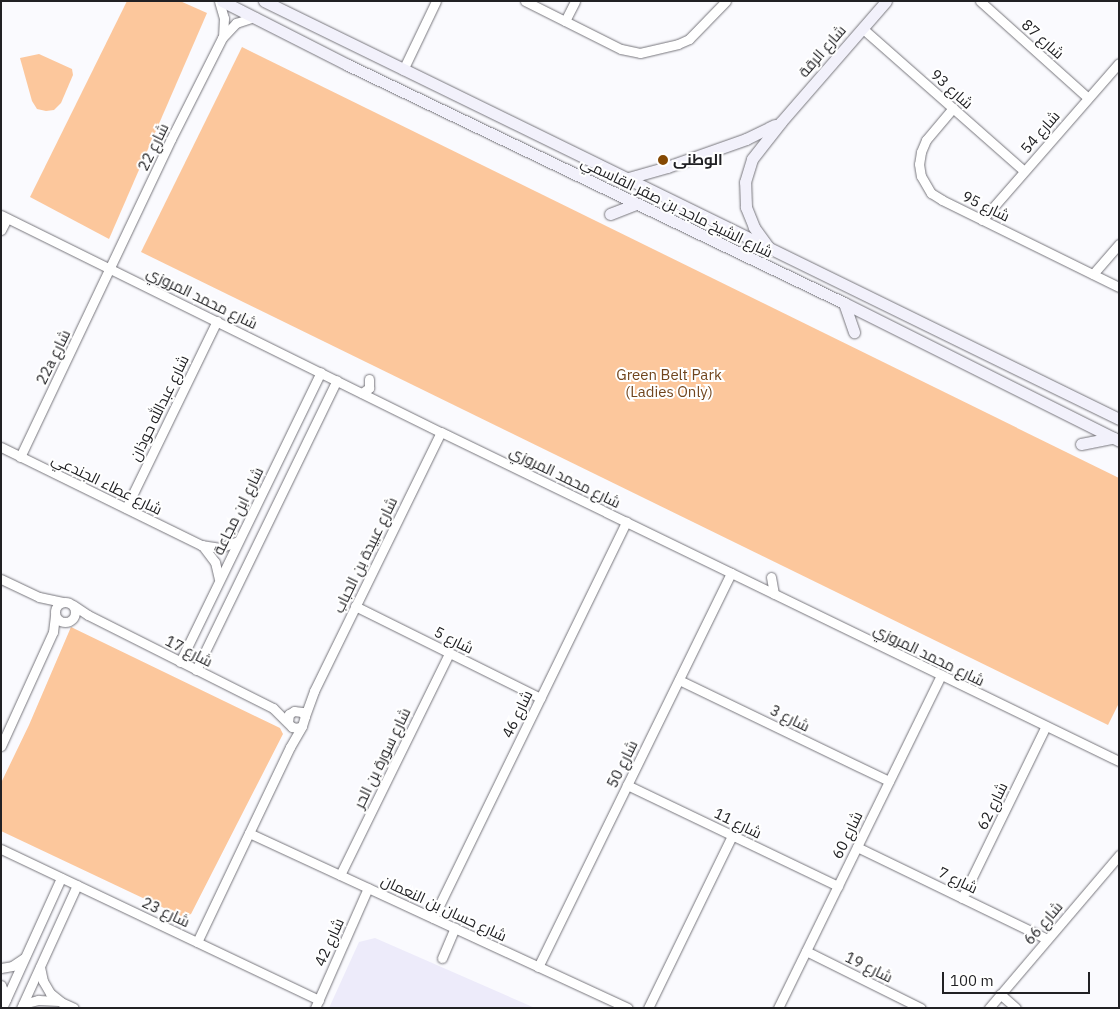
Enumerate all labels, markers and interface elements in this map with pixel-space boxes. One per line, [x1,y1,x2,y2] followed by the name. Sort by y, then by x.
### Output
[1018,15,1068,63] street label: شارع 87
[795,21,849,81] street label: شارع الرقة
[927,65,977,113] street label: شارع 93
[1017,107,1063,157] street label: شارع 54
[134,120,172,174] street label: شارع 22
[673,151,723,169] place label: الوطنی
[578,153,776,261] street label: شارع الشيخ ماجد بن صقر القاسمي
[657,154,669,166] marker: الوطنی
[959,187,1013,225] street label: شارع 95
[144,263,260,333] street label: شارع محمد المروزي
[32,327,74,387] street label: 22a شارع
[126,352,192,464] street label: شارع عبدالله حوذان
[616,365,722,400] park label: Green Belt Park (Ladies Only)
[507,442,623,512] street label: شارع محمد المروزي
[49,449,165,519] street label: شارع عطاء الجندعي
[209,464,267,558] street label: شارع ابن مجاعة
[329,494,401,616] street label: شارع عبيدة بن الحباب
[871,620,987,690] street label: شارع محمد المروزي
[431,623,477,657] street label: شارع 5
[162,631,216,671] street label: شارع 17
[498,687,536,741] street label: شارع 46
[767,701,813,735] street label: شارع 3
[350,705,414,811] street label: شارع سورة بن الحر
[603,737,641,791] street label: شارع 50
[973,779,1011,833] street label: شارع 62
[711,804,765,842] street label: شارع 11
[828,808,866,862] street label: شارع 60
[935,863,981,897] street label: شارع 7
[378,871,510,945] street label: شارع حسان بن النعمان
[139,893,193,931] street label: شارع 23
[1020,898,1066,948] street label: شارع 66
[310,915,348,969] street label: شارع 42
[842,948,896,986] street label: شارع 19
[945,962,1092,994] scale bar
[950,971,994,990] text: 100 m

